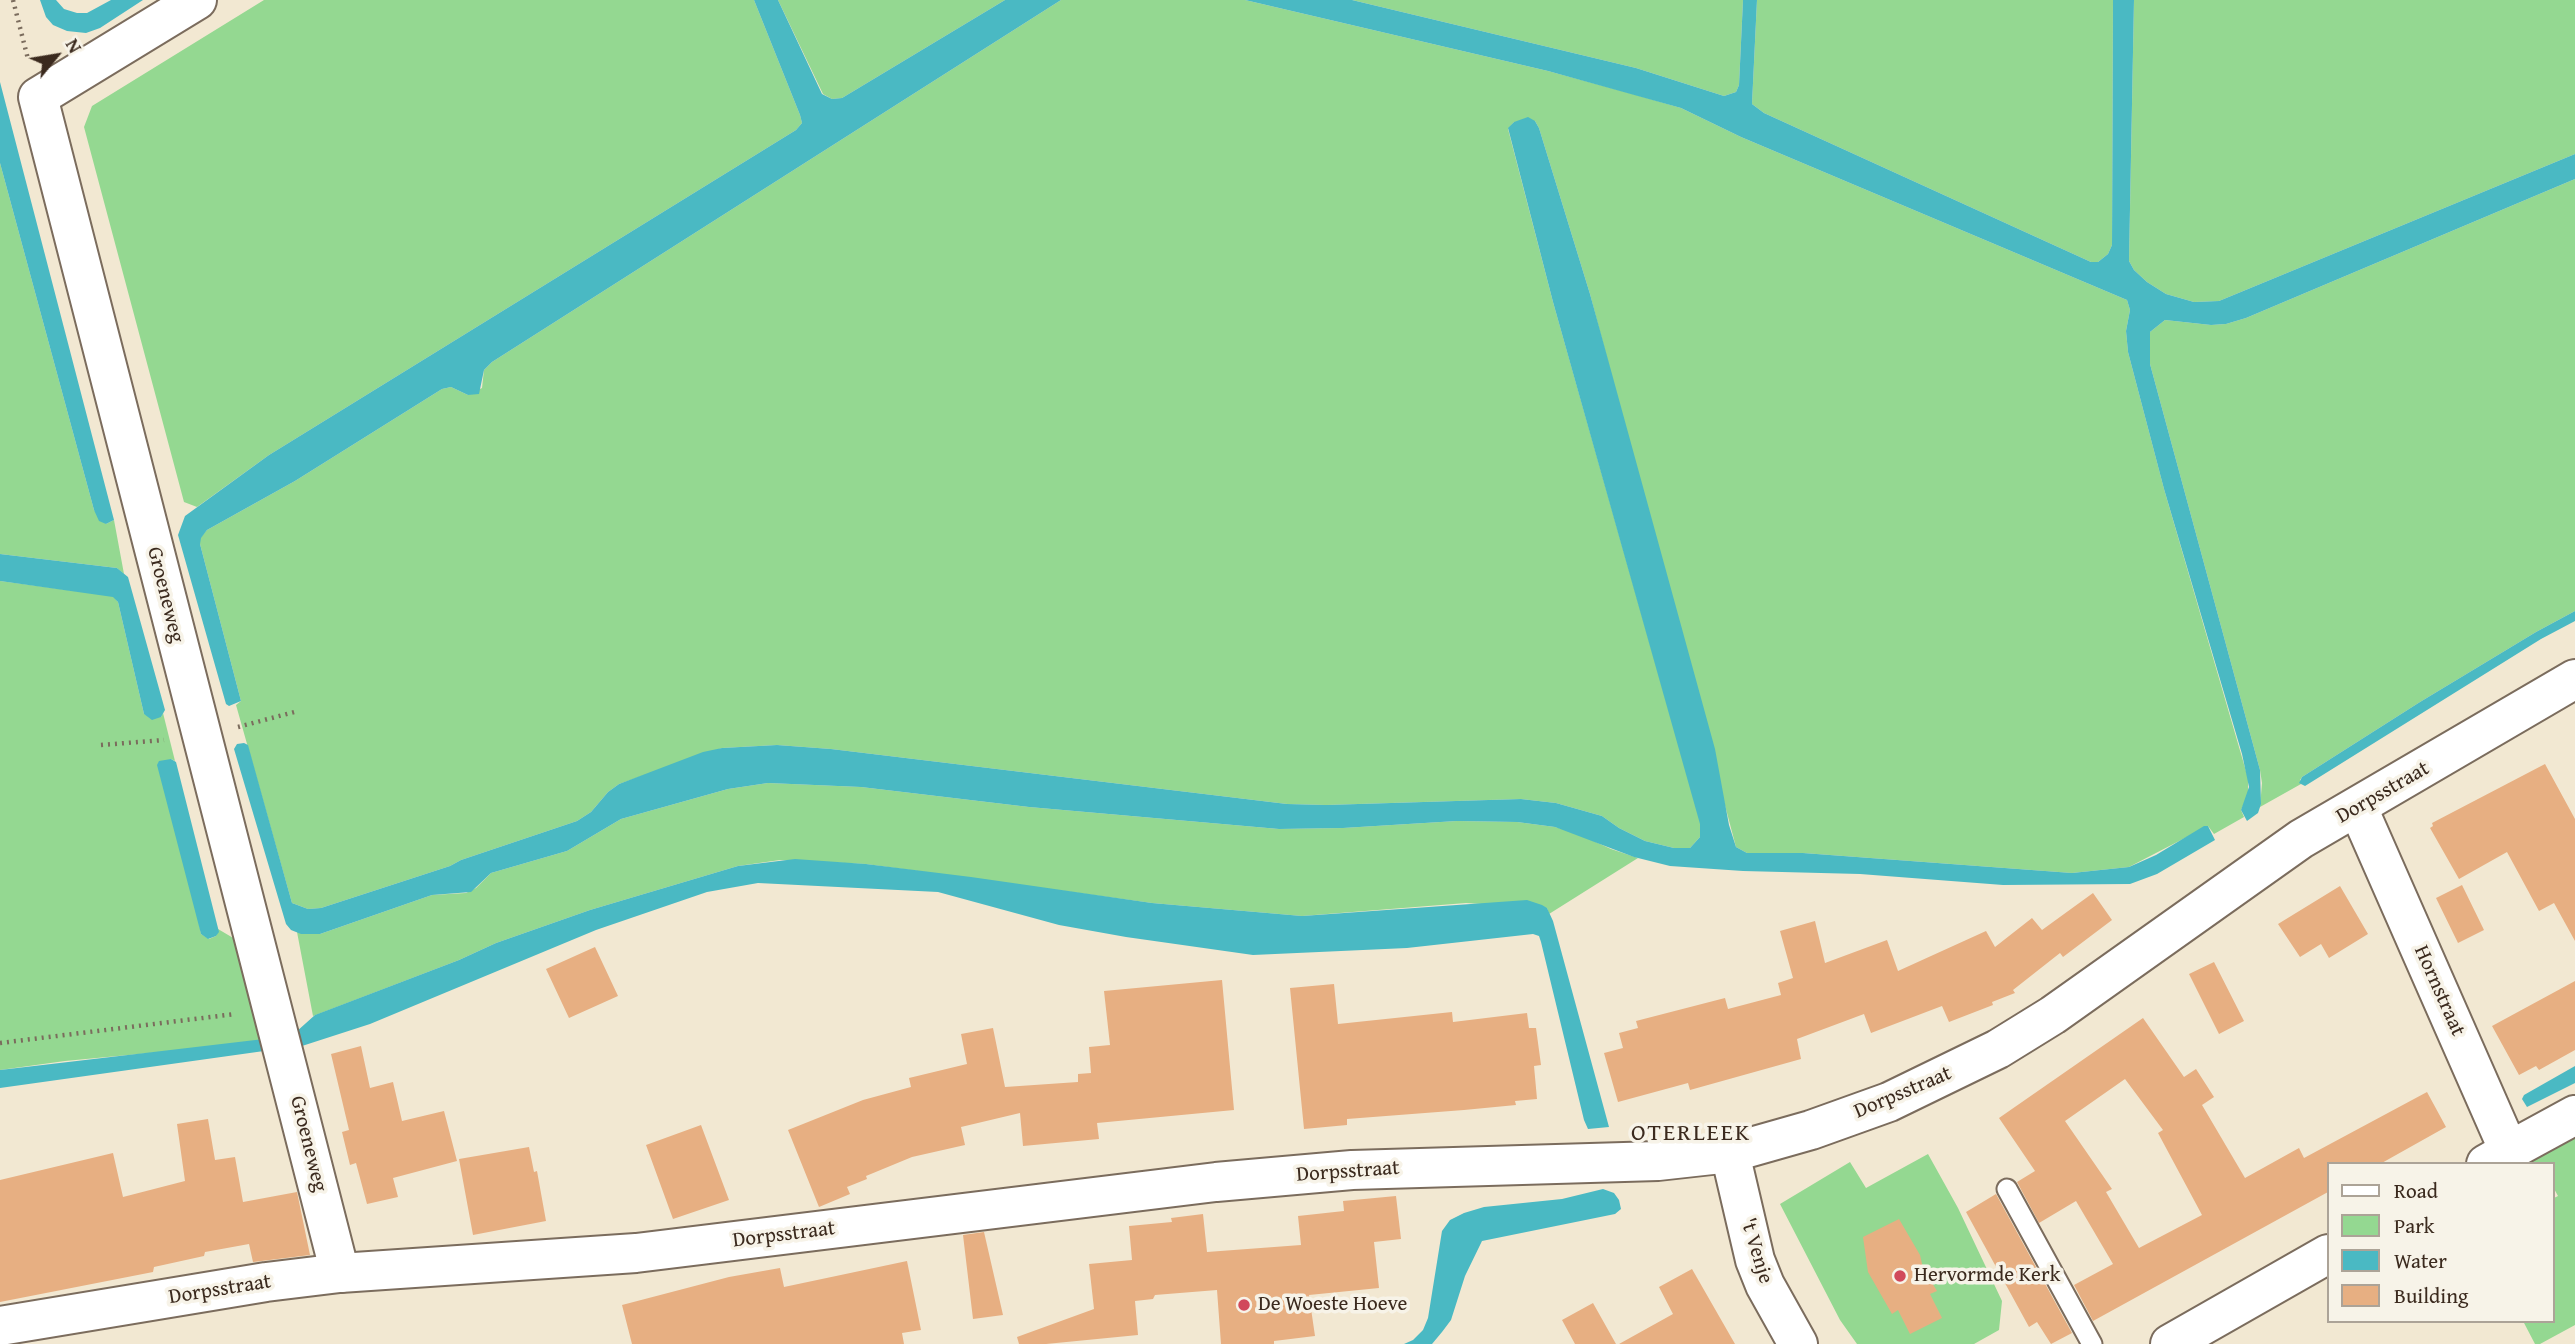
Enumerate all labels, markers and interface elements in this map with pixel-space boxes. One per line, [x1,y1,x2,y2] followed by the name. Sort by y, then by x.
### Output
[21,21,91,91] north arrow
[59,33,89,58] text: N
[141,545,189,645] street label: Groeneweg
[2332,756,2434,830] street label: Dorpsstraat
[2408,942,2470,1040] street label: Hornstraat
[1851,1061,1955,1125] street label: Dorpsstraat
[284,1094,332,1194] street label: Groeneweg
[1632,1120,1750,1148] district label: OTERLEEK
[1296,1156,1400,1188] street label: Dorpsstraat
[2326,1162,2554,1323] legend
[2394,1175,2438,1206] text: Road
[2394,1210,2435,1241] text: Park
[1734,1215,1778,1287] street label: 't Venje
[731,1216,837,1254] street label: Dorpsstraat
[2394,1245,2447,1276] text: Water
[1914,1263,2060,1289] place label: Hervormde Kerk
[1892,1268,1908,1284] marker: Hervormde Kerk
[167,1269,273,1311] street label: Dorpsstraat
[2394,1280,2468,1311] text: Building
[1258,1292,1407,1318] place label: De Woeste Hoeve
[1236,1297,1252,1313] marker: De Woeste Hoeve

